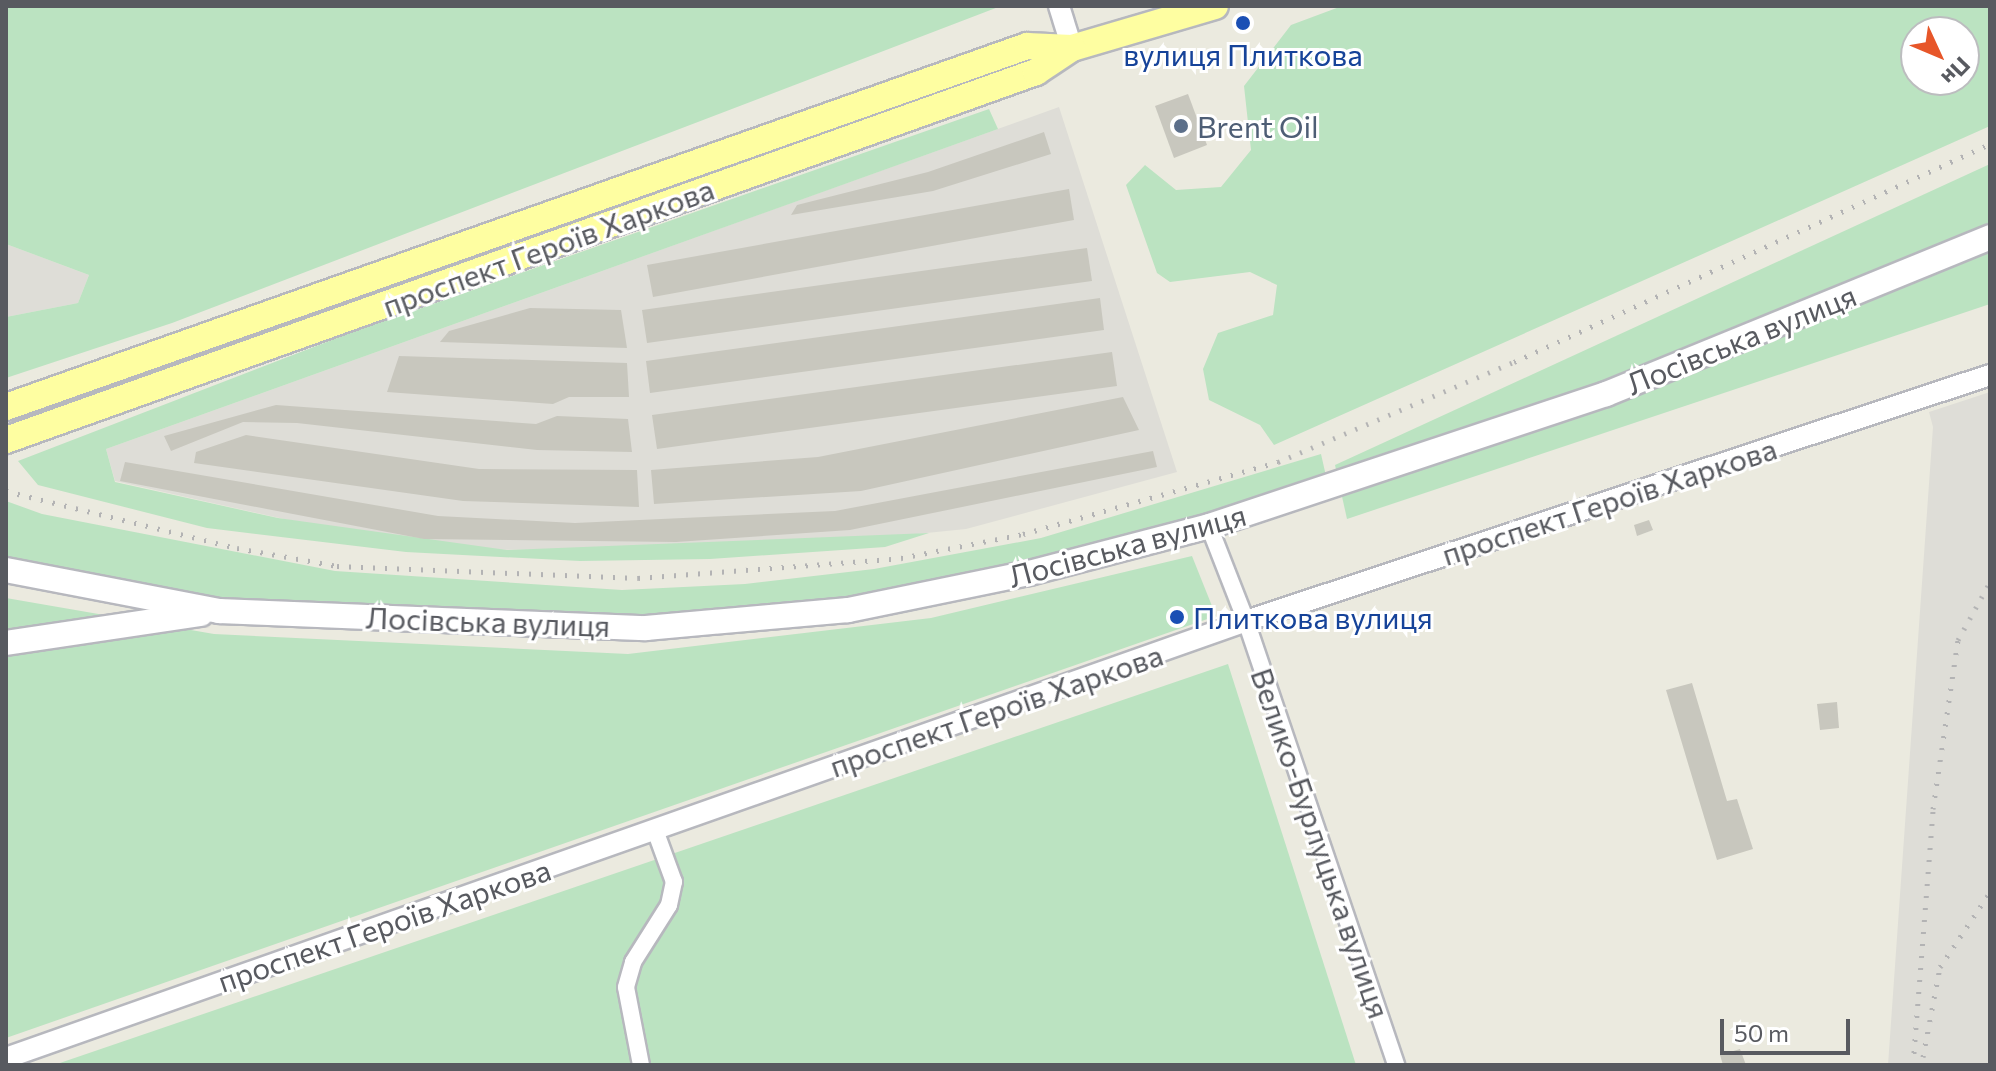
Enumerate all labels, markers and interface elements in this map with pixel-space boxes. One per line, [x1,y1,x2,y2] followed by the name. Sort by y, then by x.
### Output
[1234,14,1252,32] marker: вулиця Плиткова
[1900,16,1980,96] north arrow
[1123,36,1363,72] place label: вулиця Плиткова
[1936,52,1976,91] text: Пн
[1197,108,1319,144] place label: Brent Oil
[1172,117,1190,135] marker: Brent Oil
[378,170,718,324] street label: проспект Героїв Харкова
[1621,276,1861,402] street label: Лосівська вулиця
[1437,430,1781,572] street label: проспект Героїв Харкова
[1004,496,1250,594] street label: Лосівська вулиця
[365,599,611,643] street label: Лосівська вулиця
[1193,599,1433,635] place label: Плиткова вулиця
[1168,608,1186,626] marker: Плиткова вулиця
[825,636,1167,784] street label: проспект Героїв Харкова
[1244,663,1398,1023] street label: Велико-Бурлуцька вулиця
[213,851,555,999] street label: проспект Героїв Харкова
[1724,1003,1854,1053] scale bar
[1734,1018,1789,1047] text: 50 m

